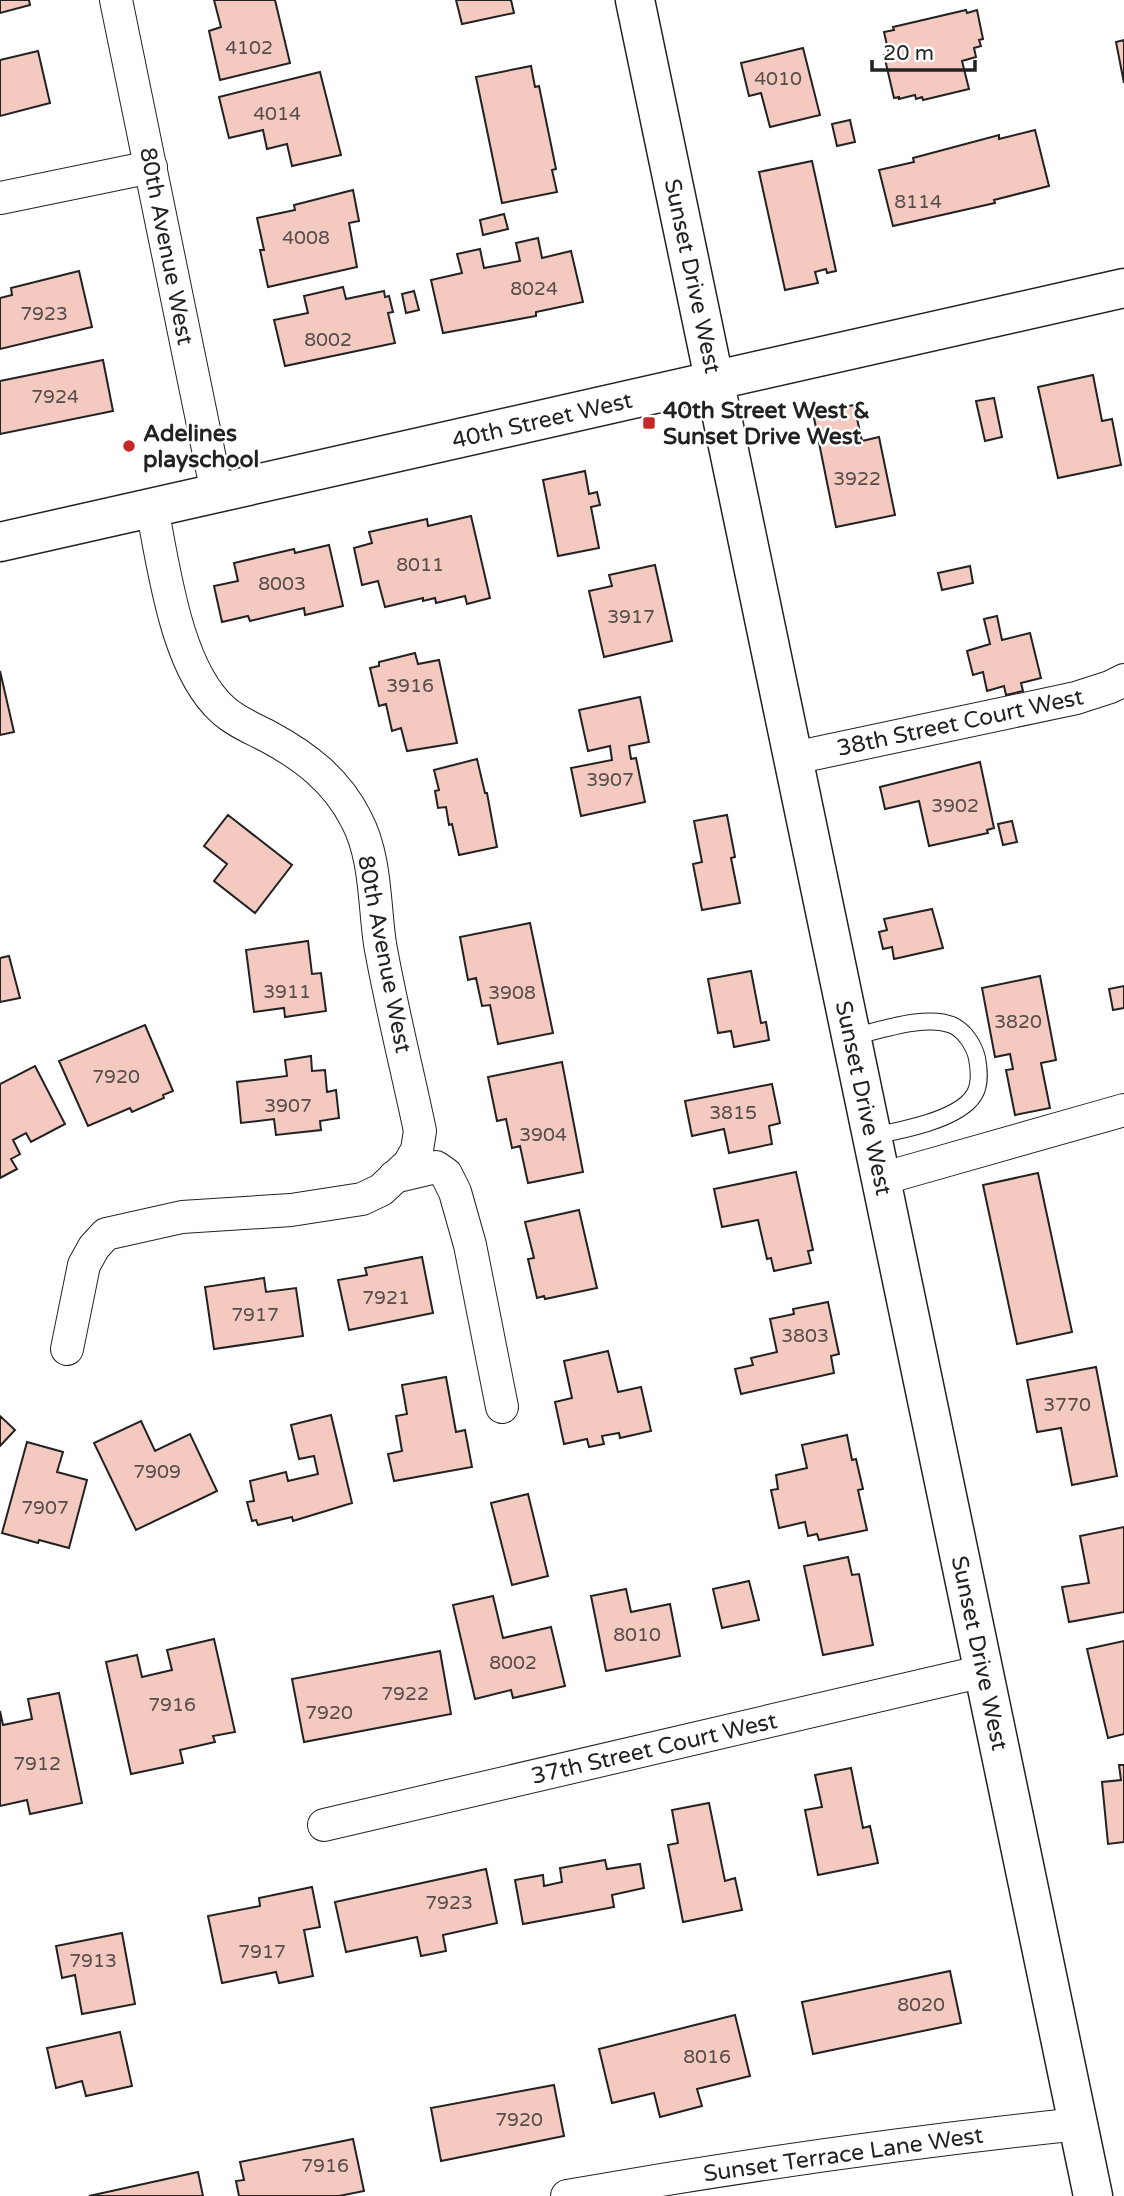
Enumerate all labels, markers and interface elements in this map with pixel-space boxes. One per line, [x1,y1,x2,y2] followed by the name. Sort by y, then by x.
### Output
[872,28,975,72] scale bar
[225,37,273,59] house number: 4102
[883,41,934,66] text: 20 m
[754,68,802,90] house number: 4010
[253,103,301,125] house number: 4014
[133,145,199,348] street label: 80th Avenue West
[658,176,726,376] street label: Sunset Drive West
[894,191,942,213] house number: 8114
[282,227,330,249] house number: 4008
[510,278,558,300] house number: 8024
[20,303,68,325] house number: 7923
[304,329,352,351] house number: 8002
[31,386,79,408] house number: 7924
[449,387,635,455] street label: 40th Street West
[663,397,870,451] place label: 40th Street West & Sunset Drive West
[641,415,657,431] marker: 40th Street West & Sunset Drive West
[143,420,259,474] place label: Adelines playschool
[121,438,137,454] marker: Adelines playschool
[833,468,881,490] house number: 3922
[396,554,444,576] house number: 8011
[258,573,306,595] house number: 8003
[607,606,655,628] house number: 3917
[386,675,434,697] house number: 3916
[834,683,1086,763] street label: 38th Street Court West
[586,769,634,791] house number: 3907
[931,795,979,817] house number: 3902
[351,853,417,1056] street label: 80th Avenue West
[263,981,311,1003] house number: 3911
[488,982,536,1004] house number: 3908
[829,998,897,1198] street label: Sunset Drive West
[994,1011,1042,1033] house number: 3820
[92,1066,140,1088] house number: 7920
[264,1095,312,1117] house number: 3907
[709,1102,757,1124] house number: 3815
[519,1124,567,1146] house number: 3904
[362,1287,410,1309] house number: 7921
[231,1304,279,1326] house number: 7917
[781,1325,829,1347] house number: 3803
[1043,1394,1091,1416] house number: 3770
[133,1461,181,1483] house number: 7909
[21,1497,69,1519] house number: 7907
[945,1553,1013,1753] street label: Sunset Drive West
[613,1624,661,1646] house number: 8010
[489,1652,537,1674] house number: 8002
[381,1683,429,1705] house number: 7922
[148,1694,196,1716] house number: 7916
[305,1702,353,1724] house number: 7920
[529,1707,780,1791] street label: 37th Street Court West
[13,1753,61,1775] house number: 7912
[425,1892,473,1914] house number: 7923
[238,1941,286,1963] house number: 7917
[69,1950,117,1972] house number: 7913
[897,1994,945,2016] house number: 8020
[683,2046,731,2068] house number: 8016
[495,2109,543,2131] house number: 7920
[701,2121,985,2188] street label: Sunset Terrace Lane West
[301,2155,349,2177] house number: 7916

